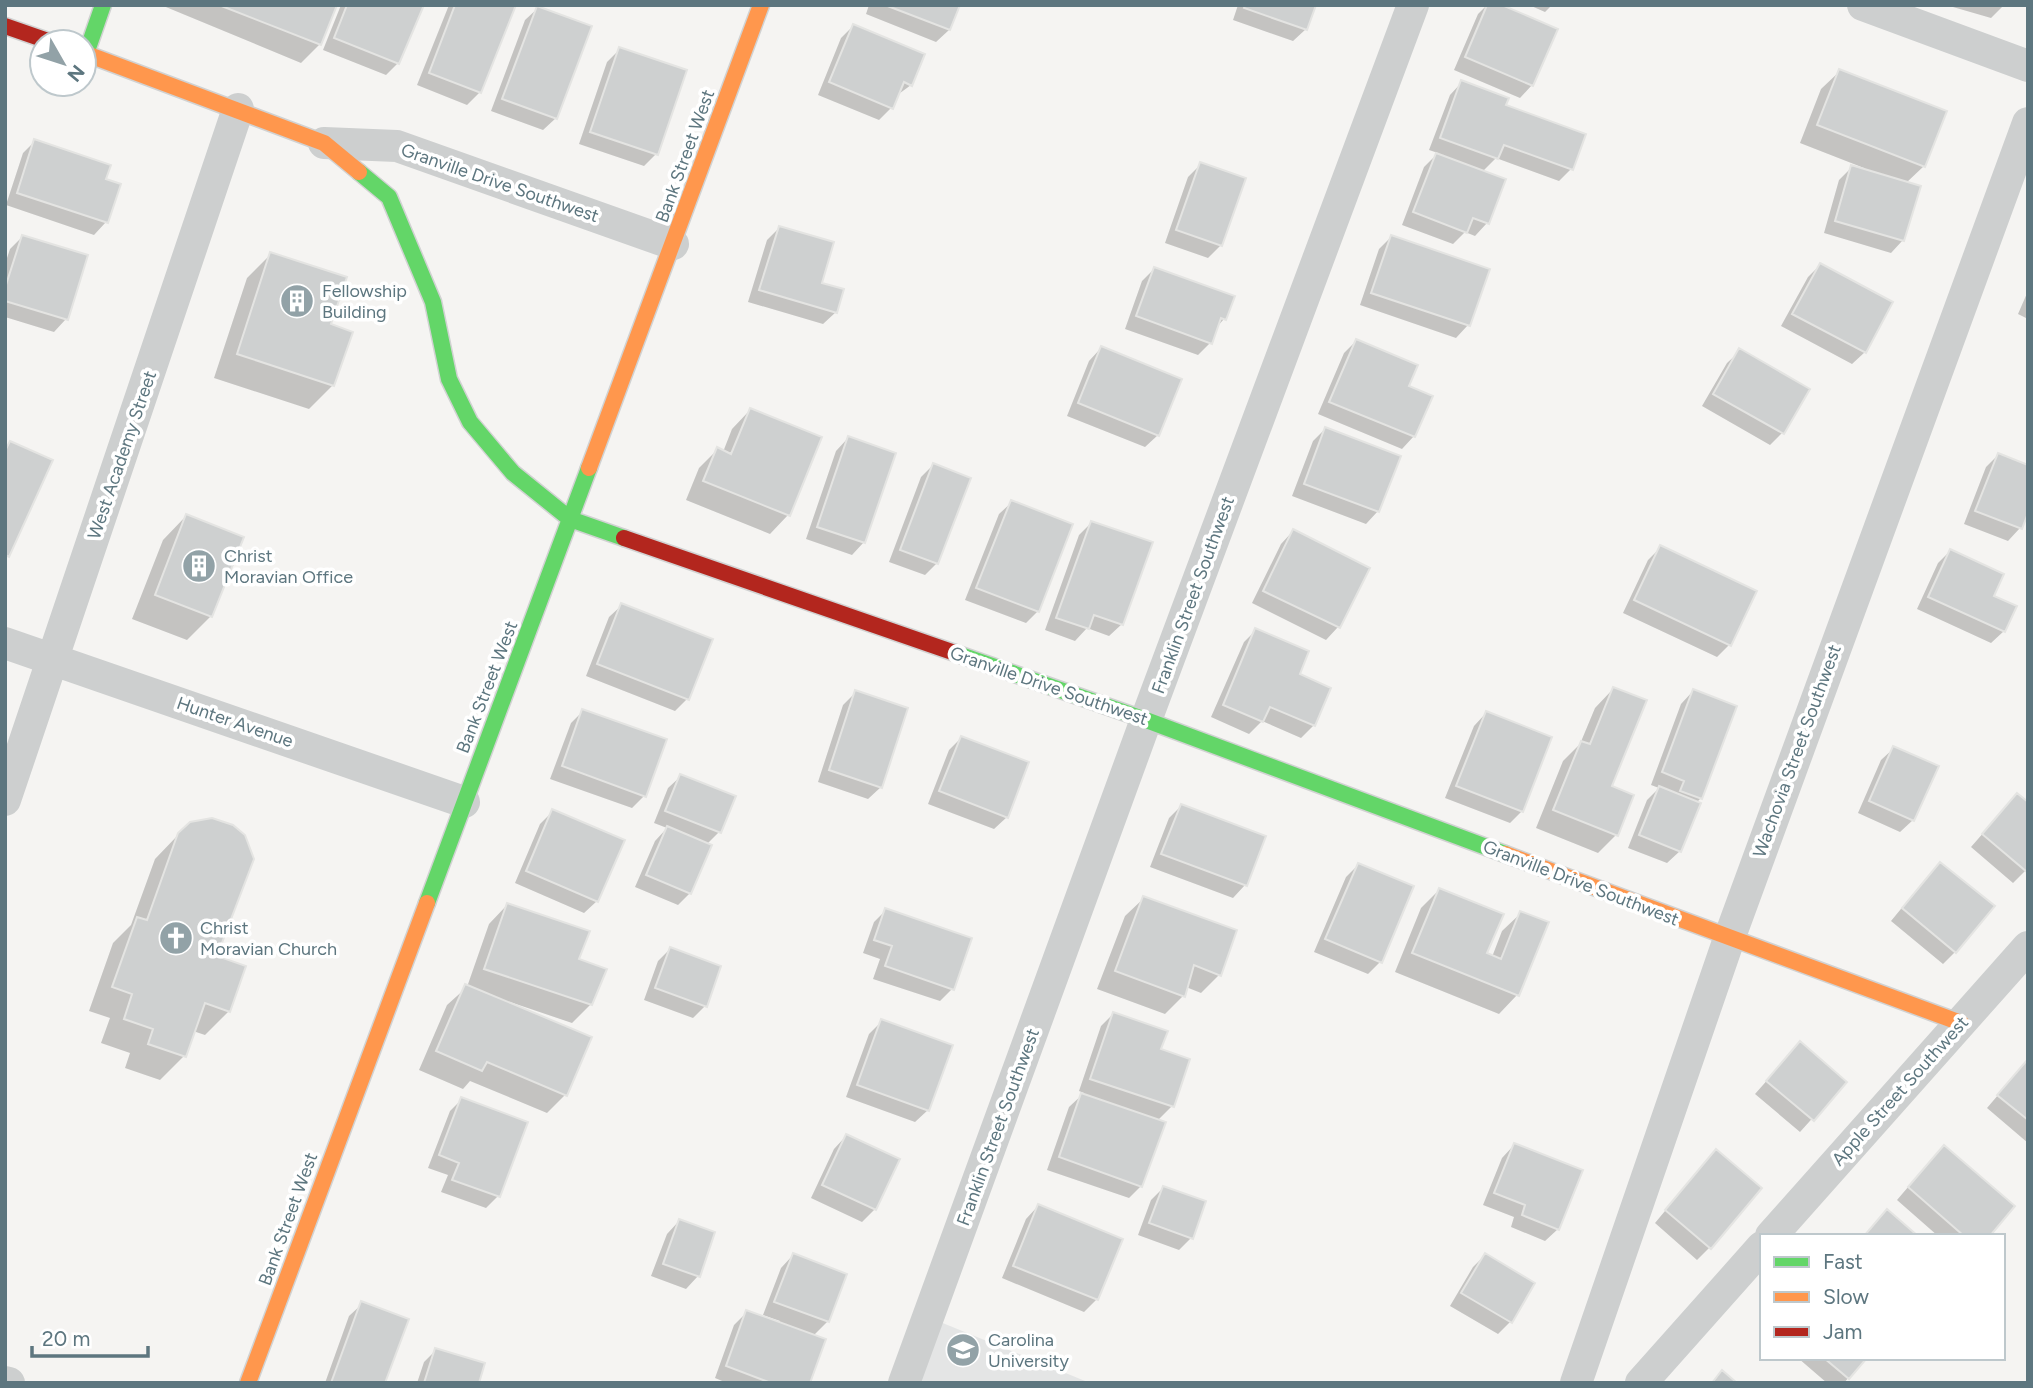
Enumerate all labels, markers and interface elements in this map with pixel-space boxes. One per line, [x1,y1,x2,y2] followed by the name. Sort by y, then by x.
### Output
[28,28,98,98] north arrow
[62,60,89,86] text: N
[651,86,719,225] street label: Bank Street West
[398,139,602,227] street label: Granville Drive Southwest
[322,280,407,323] place label: Fellowship Building
[278,282,316,320] building icon: Fellowship Building
[83,368,161,542] street label: West Academy Street
[1147,493,1239,697] street label: Franklin Street Southwest
[224,545,353,588] place label: Christ Moravian Office
[180,547,218,585] building icon: Christ Moravian Office
[452,618,522,756] street label: Bank Street West
[1748,641,1846,860] street label: Wachovia Street Southwest
[947,642,1151,730] street label: Granville Drive Southwest
[174,692,296,752] street label: Hunter Avenue
[1480,835,1682,931] street label: Granville Drive Southwest
[200,917,337,960] place label: Christ Moravian Church
[157,919,195,957] church icon: Christ Moravian Church
[1827,1012,1973,1170] street label: Apple Street Southwest
[952,1025,1044,1229] street label: Franklin Street Southwest
[254,1149,322,1288] street label: Bank Street West
[1760,1234,2005,1360] legend
[1823,1249,1863,1274] text: Fast
[1823,1284,1869,1309] text: Slow
[32,1314,147,1358] scale bar
[1823,1319,1862,1344] text: Jam
[42,1326,90,1351] text: 20 m
[988,1329,1069,1372] place label: Carolina University
[944,1331,982,1369] school or university icon: Carolina University

